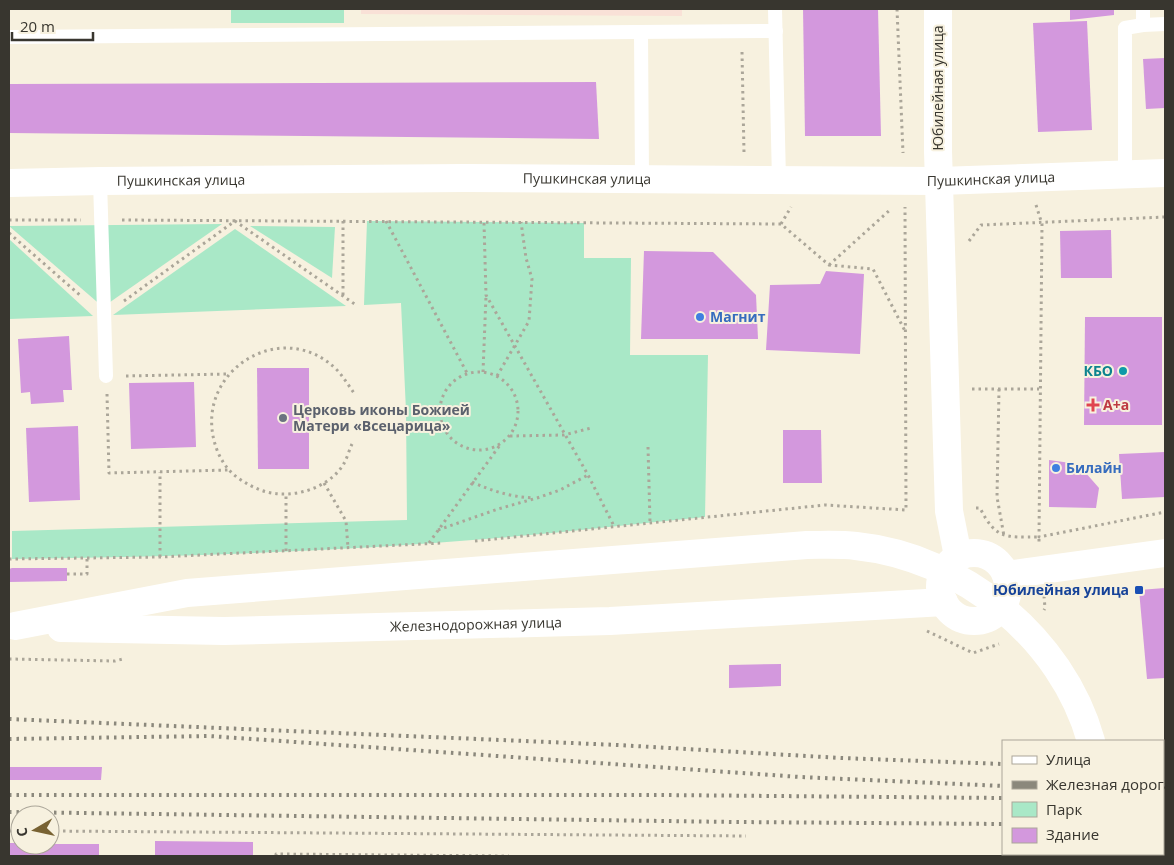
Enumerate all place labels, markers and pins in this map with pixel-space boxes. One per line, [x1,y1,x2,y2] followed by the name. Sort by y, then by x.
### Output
[710,307,766,326] place label: Магнит
[694,311,706,323] marker: Магнит
[1084,361,1113,380] place label: КБО
[1117,365,1129,377] marker: КБО
[1103,395,1129,414] place label: А+а
[1087,399,1099,411] marker: А+а
[293,400,470,435] place label: Церковь иконы Божией Матери «Всецарица»
[277,412,289,424] marker: Церковь иконы Божией Матери «Всецарица»
[1066,458,1122,477] place label: Билайн
[1050,462,1062,474] marker: Билайн
[993,580,1129,599] place label: Юбилейная улица
[1133,584,1145,596] marker: Юбилейная улица

